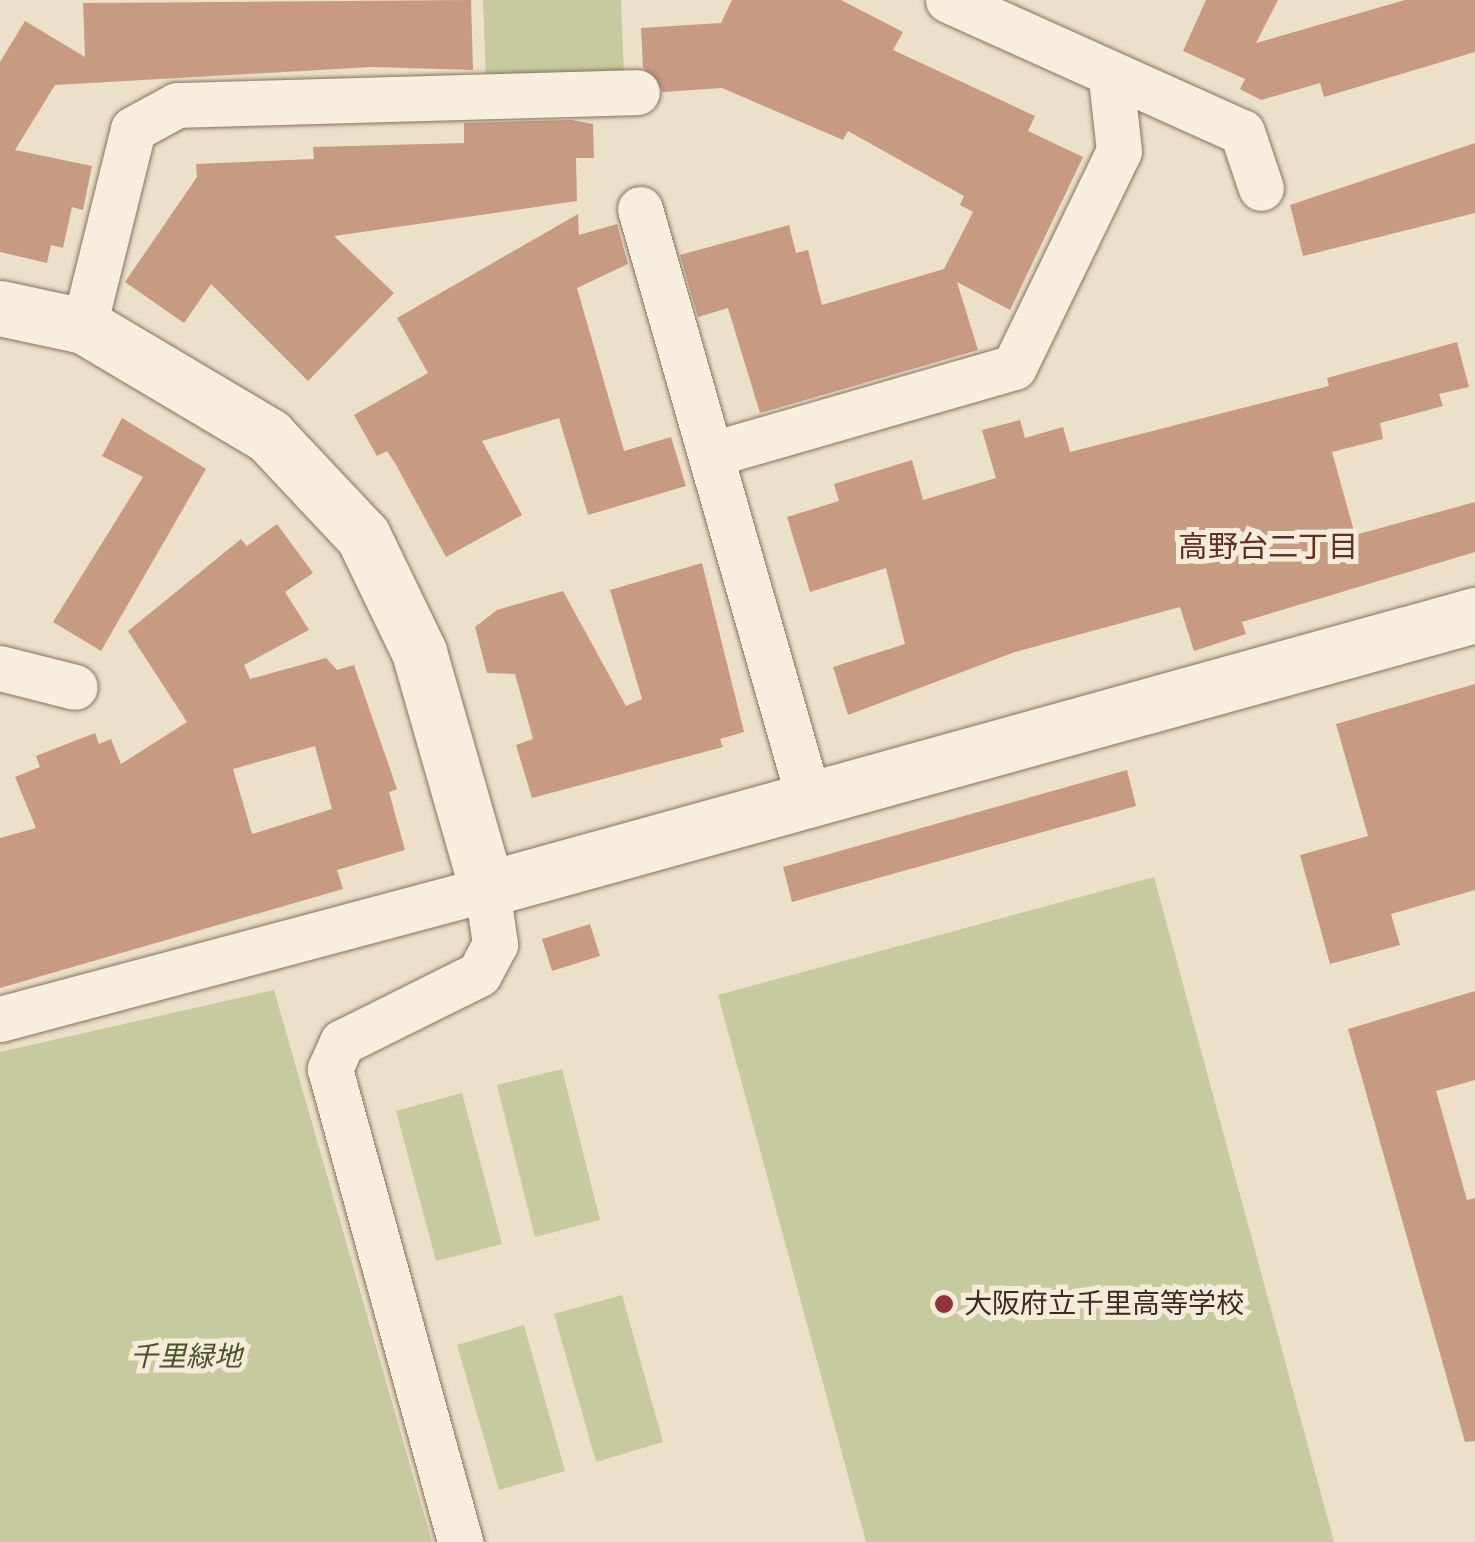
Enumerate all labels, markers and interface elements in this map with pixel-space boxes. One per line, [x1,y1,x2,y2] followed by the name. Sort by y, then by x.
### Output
[1178,529,1358,565] district label: 高野台二丁目
[964,1287,1244,1321] place label: 大阪府立千里高等学校
[933,1293,955,1315] marker: 大阪府立千里高等学校
[130,1340,242,1374] park label: 千里緑地

